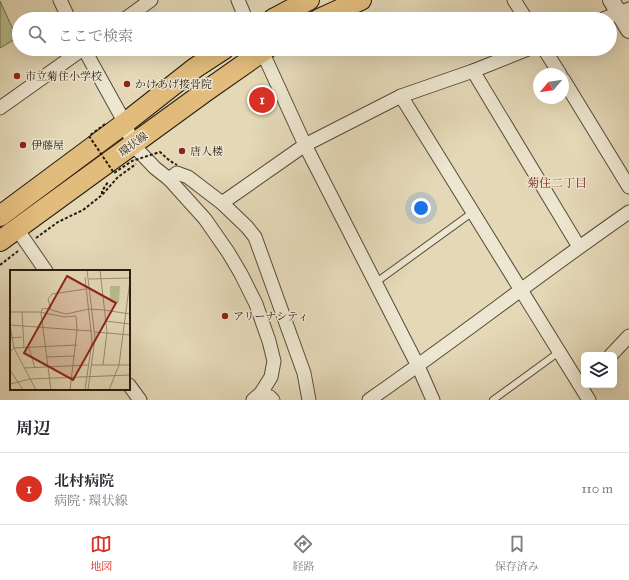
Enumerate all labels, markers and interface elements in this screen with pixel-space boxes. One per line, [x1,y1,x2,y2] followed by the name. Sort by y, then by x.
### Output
[12,12,617,56] search box
[26,23,48,45] icon: search
[58,27,133,45] text: ここで検索
[533,68,569,104] north arrow
[25,70,102,83] place label: 市立菊住小学校
[12,71,22,81] marker: 市立菊住小学校
[135,78,212,91] place label: かけあげ接骨院
[122,79,132,89] marker: かけあげ接骨院
[249,85,275,115] pin: 1
[116,129,150,160] street label: 環状線
[31,139,64,152] place label: 伊藤屋
[18,140,28,150] marker: 伊藤屋
[190,145,223,158] place label: 唐人楼
[177,146,187,156] marker: 唐人楼
[527,176,587,190] district label: 菊住二丁目
[411,198,431,218] your location
[10,270,130,390] inset map
[233,310,308,323] place label: アリーナシティ
[220,311,230,321] marker: アリーナシティ
[581,352,617,388] map controls
[581,352,617,388] button: layers
[16,418,50,439] text: 周辺
[54,472,114,490] text: 北村病院
[26,481,32,497] text: 1
[581,481,613,497] text: 110 m
[54,493,127,509] text: 病院 · 環状線
[90,533,112,573] tab: 地図
[292,533,314,573] tab: 経路
[495,533,539,573] tab: 保存済み

